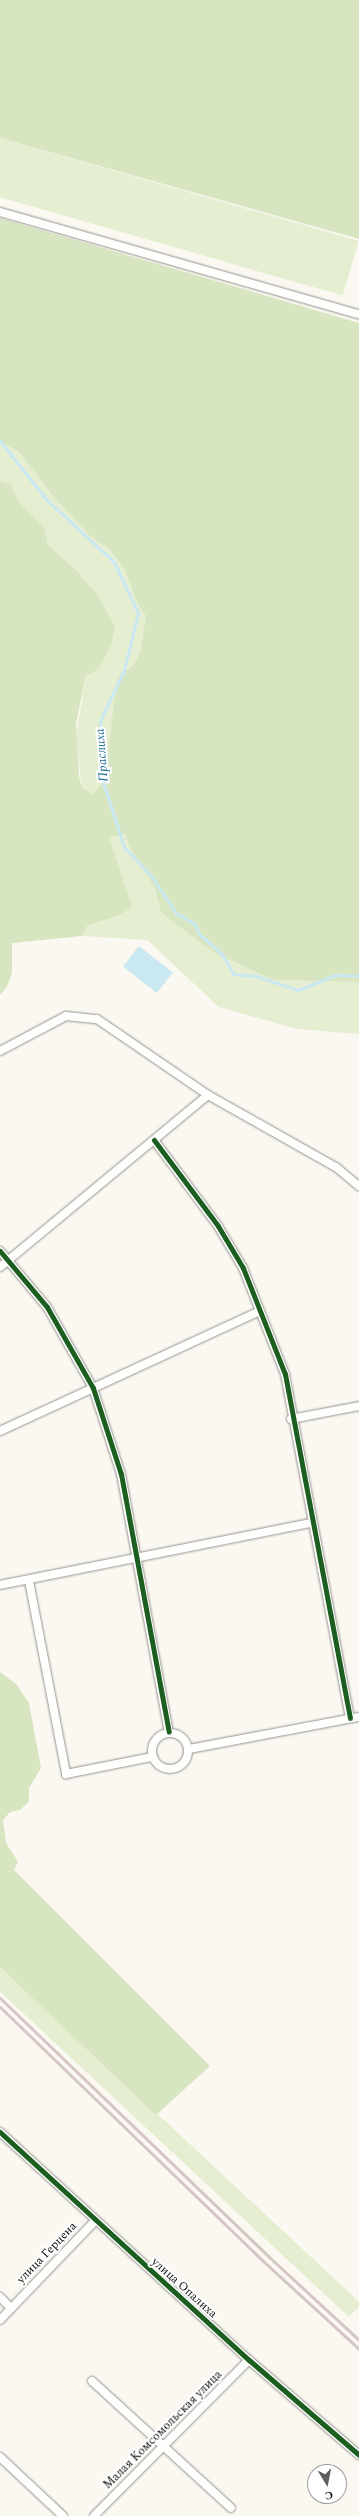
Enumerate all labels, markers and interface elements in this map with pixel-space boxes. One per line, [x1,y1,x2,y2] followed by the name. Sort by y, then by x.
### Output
[92,728,112,782] water label: Праслиха
[14,2219,80,2287] street label: улица Герцена
[148,2255,220,2321] street label: улица Опалиха
[101,2368,225,2492] street label: Малая Комсомольская улица
[307,2464,347,2504] north arrow
[324,2486,334,2504] text: С

